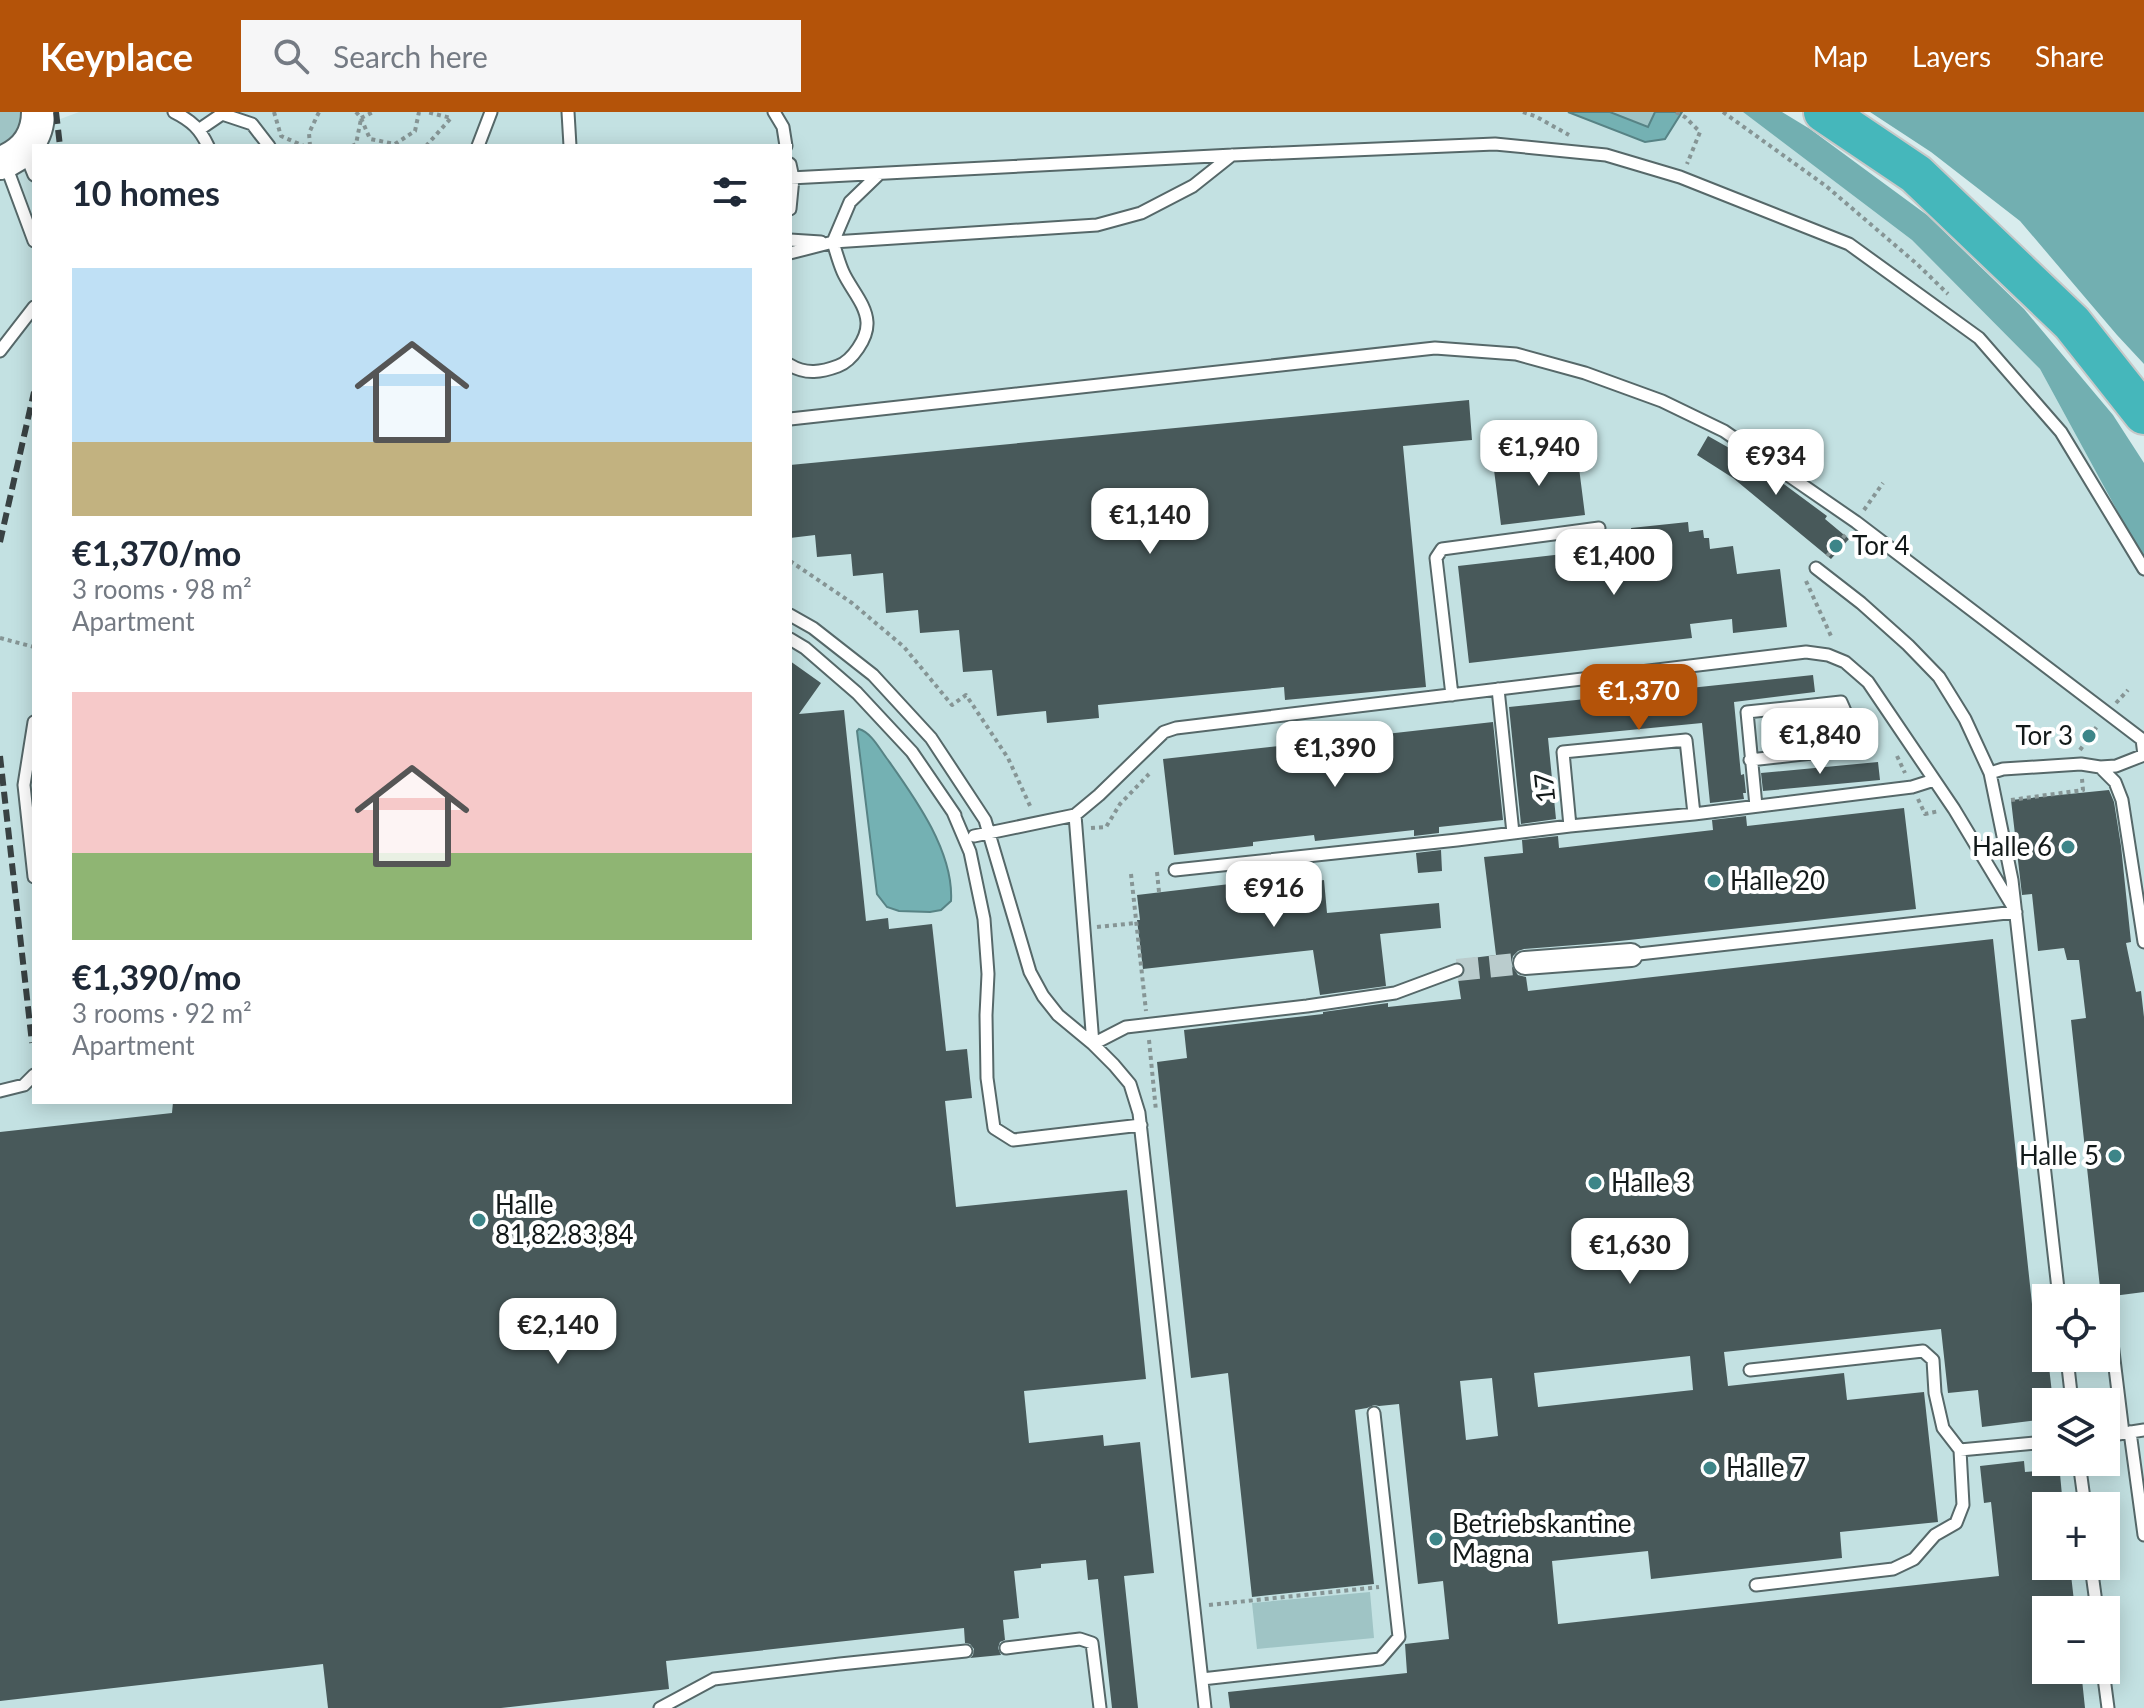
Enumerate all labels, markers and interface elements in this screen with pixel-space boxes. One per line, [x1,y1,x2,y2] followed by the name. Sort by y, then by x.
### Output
[241,20,801,92] search box
[40,33,193,79] text: Keyplace
[269,34,313,78] icon: search
[333,38,488,74] text: Search here
[1813,39,1868,73] text: Map
[1912,39,1991,73] text: Layers
[2035,39,2104,73] text: Share
[708,170,752,214] icon: filters
[72,172,220,213] text: 10 homes
[340,320,484,464] icon: home
[1474,420,1604,488] pin: €1,940
[1729,429,1823,497] pin: €934
[1498,430,1580,462] text: €1,940
[1746,439,1806,471] text: €934
[1085,488,1215,556] pin: €1,140
[1109,498,1191,530] text: €1,140
[1549,529,1679,597] pin: €1,400
[1852,529,1910,561] place label: Tor 4
[72,532,241,573] text: €1,370/mo
[1827,537,1845,555] marker: Tor 4
[1573,539,1655,571] text: €1,400
[72,573,252,605] text: 3 rooms · 98 m²
[72,605,195,637] text: Apartment
[1574,664,1704,732] pin: €1,370
[1598,674,1680,706] text: €1,370
[1755,708,1885,776] pin: €1,840
[1779,718,1861,750] text: €1,840
[2015,719,2073,751] place label: Tor 3
[1270,721,1400,789] pin: €1,390
[2080,727,2098,745] marker: Tor 3
[1294,731,1376,763] text: €1,390
[340,744,484,888] icon: home
[1527,771,1561,805] street label: 17
[1972,830,2052,862] place label: Halle 6
[2059,838,2077,856] marker: Halle 6
[1227,861,1321,929] pin: €916
[1730,864,1825,896] place label: Halle 20
[1244,871,1304,903] text: €916
[1705,872,1723,890] marker: Halle 20
[72,956,241,997] text: €1,390/mo
[72,997,252,1029] text: 3 rooms · 92 m²
[72,1029,195,1061] text: Apartment
[2019,1139,2099,1171] place label: Halle 5
[2106,1147,2124,1165] marker: Halle 5
[1611,1166,1691,1198] place label: Halle 3
[1586,1174,1604,1192] marker: Halle 3
[495,1188,634,1250] place label: Halle 81,82.83,84
[470,1211,488,1229] marker: Halle 81,82.83,84
[1565,1218,1695,1286] pin: €1,630
[1589,1228,1671,1260] text: €1,630
[2032,1284,2120,1684] map controls
[2032,1284,2120,1372] button: locate
[493,1298,623,1366] pin: €2,140
[517,1308,599,1340] text: €2,140
[2032,1388,2120,1476] button: layers
[1726,1451,1806,1483] place label: Halle 7
[1701,1459,1719,1477] marker: Halle 7
[2032,1492,2120,1580] button: +
[1452,1507,1632,1569] place label: Betriebskantine Magna
[1427,1530,1445,1548] marker: Betriebskantine Magna
[2032,1596,2120,1684] button: −

